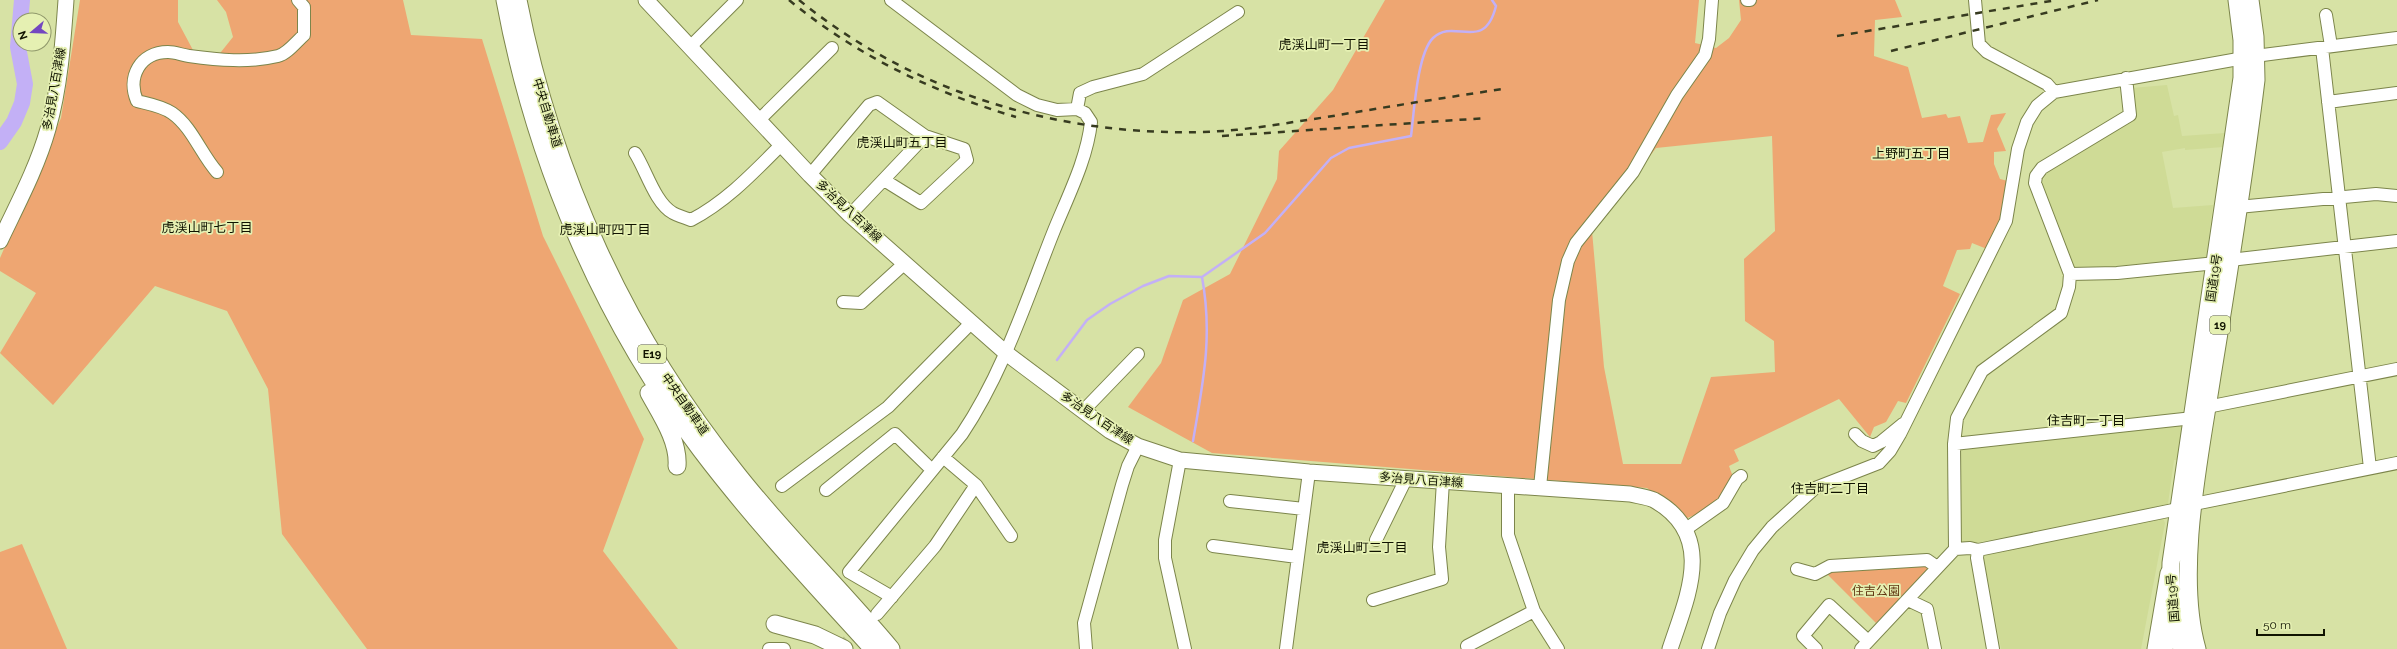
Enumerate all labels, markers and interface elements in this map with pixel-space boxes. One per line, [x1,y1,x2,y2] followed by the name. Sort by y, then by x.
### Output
[12,12,52,52] north arrow
[16,29,31,41] text: N
[1278,37,1370,52] district label: 虎渓山町一丁目
[40,46,68,132] street label: 多治見八百津線
[530,77,564,149] street label: 中央自動車道
[856,135,948,150] district label: 虎渓山町五丁目
[1872,146,1950,161] district label: 上野町五丁目
[814,177,884,245] street label: 多治見八百津線
[161,220,253,235] district label: 虎渓山町七丁目
[559,222,651,237] district label: 虎渓山町四丁目
[2204,253,2224,303] street label: 国道19号
[2210,316,2230,334] road number: 19
[638,345,666,363] road number: E19
[659,370,711,438] street label: 中央自動車道
[1058,389,1136,447] street label: 多治見八百津線
[2047,413,2125,428] district label: 住吉町一丁目
[1379,470,1463,490] street label: 多治見八百津線
[1791,481,1869,496] district label: 住吉町二丁目
[1316,540,1408,555] district label: 虎渓山町二丁目
[2164,573,2182,623] street label: 国道19号
[1852,584,1900,598] park label: 住吉公園
[2257,611,2324,637] scale bar
[2263,618,2291,632] text: 50 m

